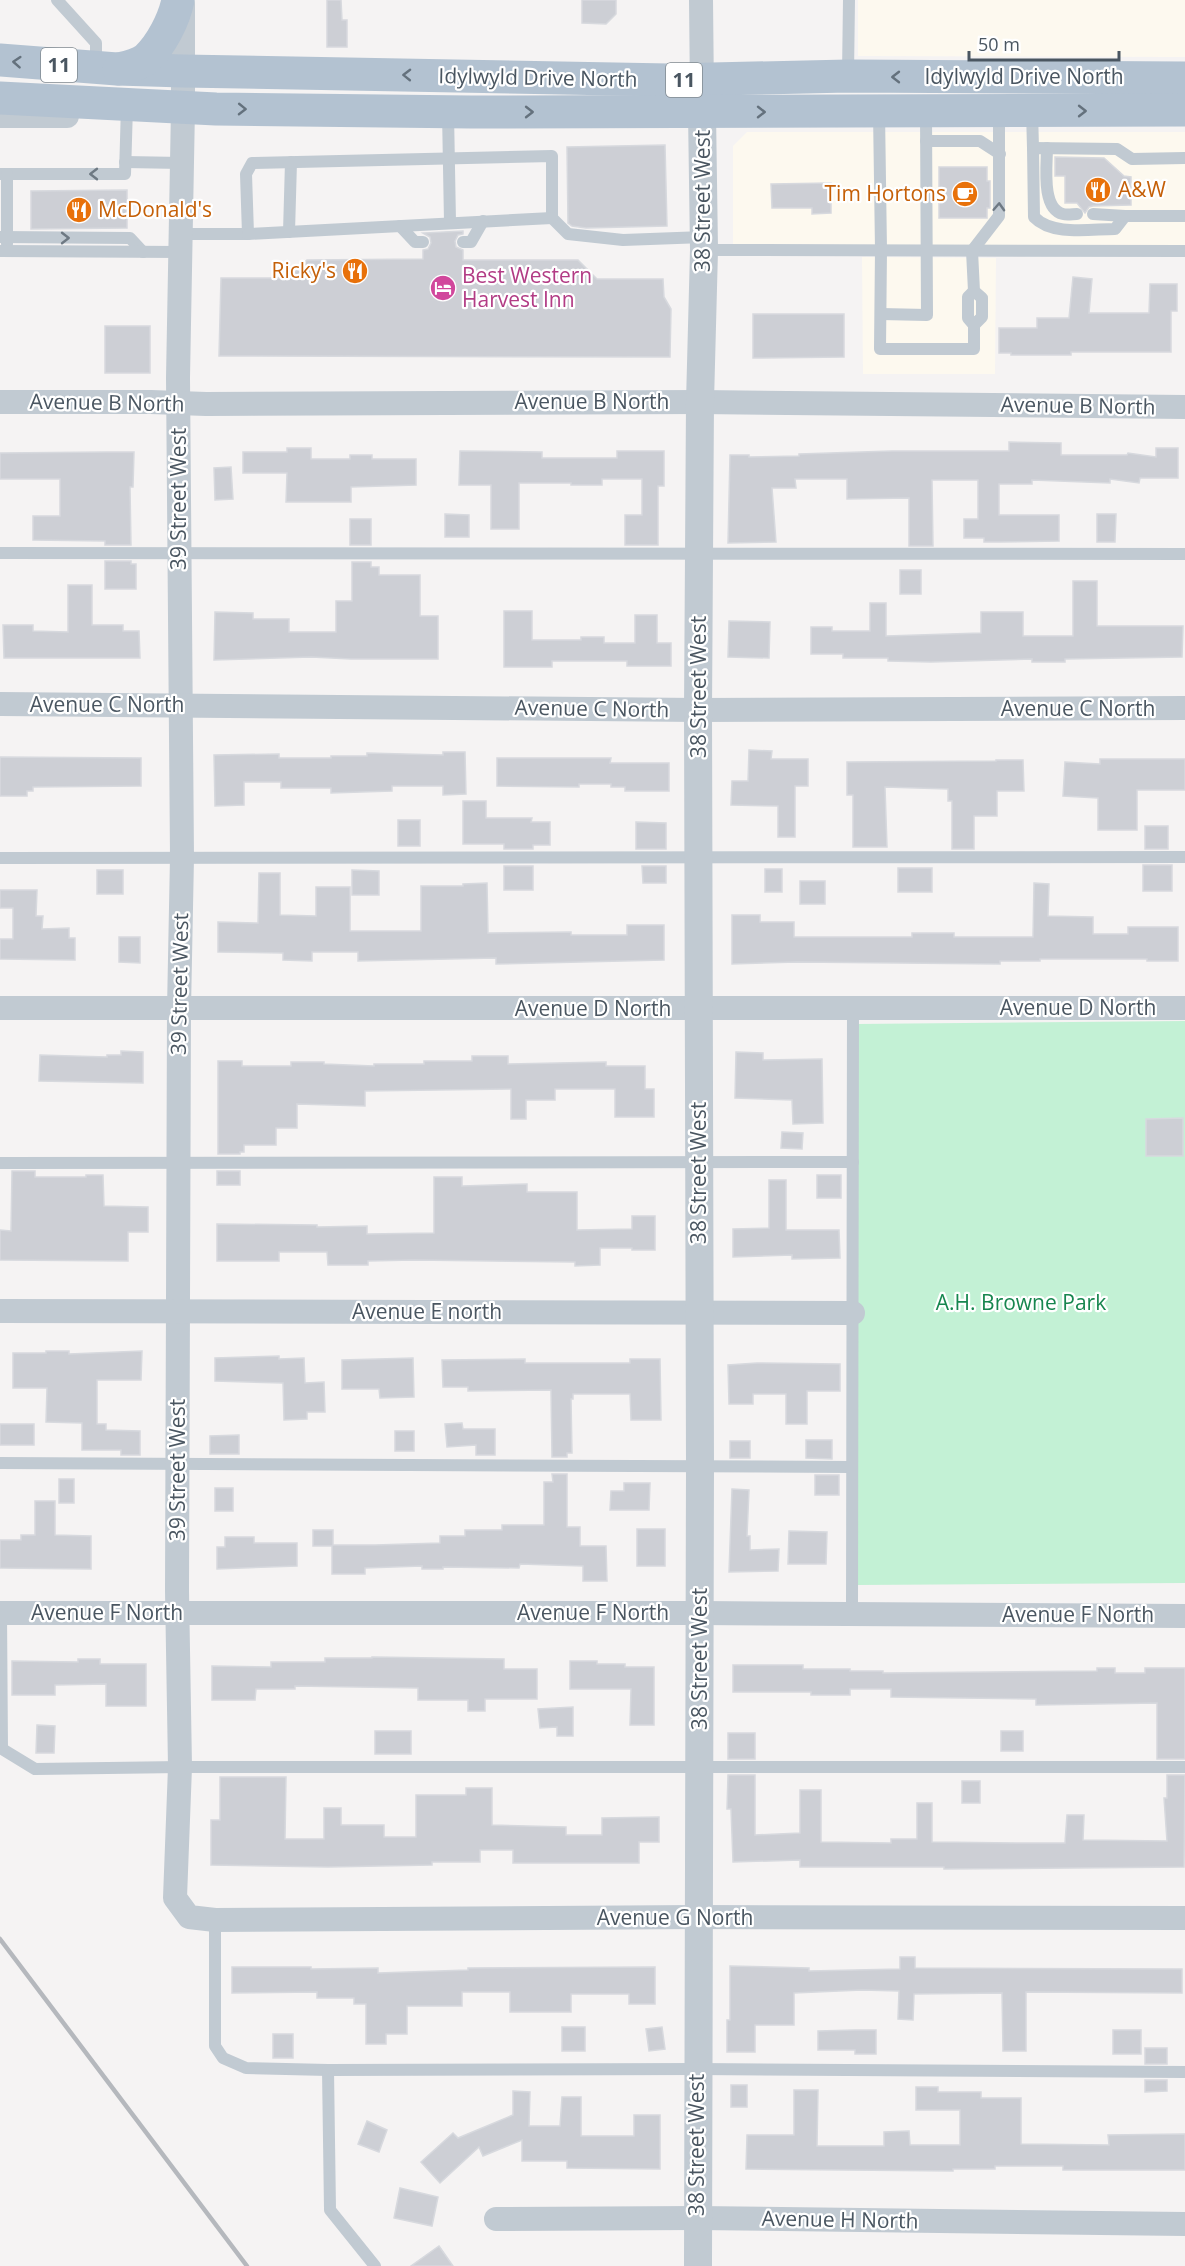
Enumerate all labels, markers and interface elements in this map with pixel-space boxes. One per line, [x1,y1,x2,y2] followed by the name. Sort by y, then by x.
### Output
[969,24,1119,62] scale bar
[978,32,1020,56] text: 50 m
[41,48,77,82] road number: 11
[12,55,21,68] one-way arrow
[438,61,638,93] street label: Idylwyld Drive North
[924,62,1124,90] street label: Idylwyld Drive North
[666,63,702,97] road number: 11
[402,69,411,81] one-way arrow
[891,70,900,83] one-way arrow
[237,103,246,115] one-way arrow
[1077,105,1086,117] one-way arrow
[525,106,534,118] one-way arrow
[756,106,765,118] one-way arrow
[688,130,716,272] street label: 38 Street West
[90,168,99,180] one-way arrow
[1083,175,1113,205] restaurant icon: A&W
[1118,175,1167,203] place label: A&W
[825,179,946,207] place label: Tim Hortons
[950,179,980,209] cafe icon: Tim Hortons
[64,195,94,225] restaurant icon: McDonald's
[98,195,212,223] place label: McDonald's
[992,202,1005,211] one-way arrow
[61,231,70,244] one-way arrow
[272,256,336,284] place label: Ricky's
[340,256,370,286] restaurant icon: Ricky's
[462,261,592,313] place label: Best Western Harvest Inn
[428,273,458,303] hotel icon: Best Western Harvest Inn
[29,387,185,417] street label: Avenue B North
[515,387,669,415] street label: Avenue B North
[1000,390,1156,420] street label: Avenue B North
[164,428,192,570] street label: 39 Street West
[684,616,712,758] street label: 38 Street West
[30,690,184,718] street label: Avenue C North
[514,693,670,723] street label: Avenue C North
[1001,694,1155,722] street label: Avenue C North
[164,913,194,1055] street label: 39 Street West
[1000,993,1156,1021] street label: Avenue D North
[515,994,671,1022] street label: Avenue D North
[684,1102,712,1244] street label: 38 Street West
[936,1288,1106,1316] park label: A.H. Browne Park
[352,1297,502,1325] street label: Avenue E north
[163,1399,191,1541] street label: 39 Street West
[685,1588,713,1730] street label: 38 Street West
[31,1598,183,1626] street label: Avenue F North
[517,1598,669,1626] street label: Avenue F North
[1002,1600,1154,1628] street label: Avenue F North
[597,1903,753,1931] street label: Avenue G North
[682,2074,710,2216] street label: 38 Street West
[761,2204,919,2234] street label: Avenue H North

